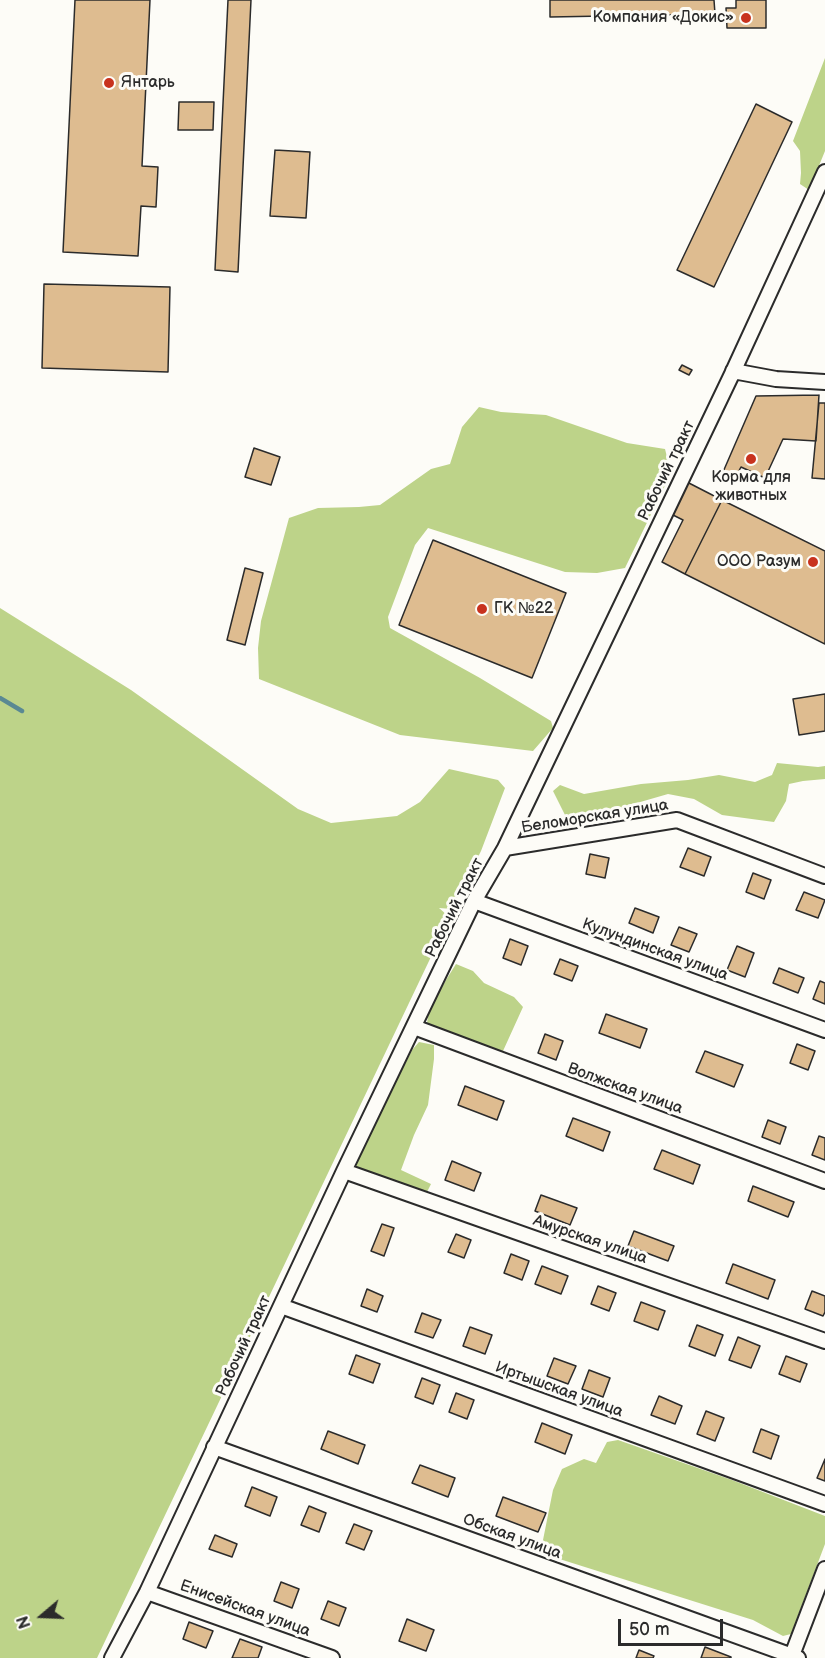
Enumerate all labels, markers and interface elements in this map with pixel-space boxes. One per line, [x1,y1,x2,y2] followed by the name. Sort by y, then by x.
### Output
[593,8,734,28] place label: Компания «Докис»
[739,11,753,25] marker: Компания «Докис»
[121,73,175,93] place label: Янтарь
[102,76,116,90] marker: Янтарь
[634,418,700,524] street label: Рабочий тракт
[744,452,758,466] marker: Корма для животных
[711,468,791,506] place label: Корма для животных
[717,552,801,572] place label: ООО Разум
[806,555,820,569] marker: ООО Разум
[494,599,554,619] place label: ГК №22
[475,602,489,616] marker: ГК №22
[520,796,670,838] street label: Беломорская улица
[422,855,488,961] street label: Рабочий тракт
[579,915,731,985] street label: Кулундинская улица
[565,1059,685,1119] street label: Волжская улица
[530,1211,650,1269] street label: Амурская улица
[212,1292,276,1400] street label: Рабочий тракт
[492,1358,626,1422] street label: Иртышская улица
[460,1510,564,1564] street label: Обская улица
[177,1576,313,1642] street label: Енисейская улица
[12,1586,72,1646] north arrow
[621,1607,726,1645] scale bar
[14,1613,35,1631] text: N
[629,1619,670,1640] text: 50 m

